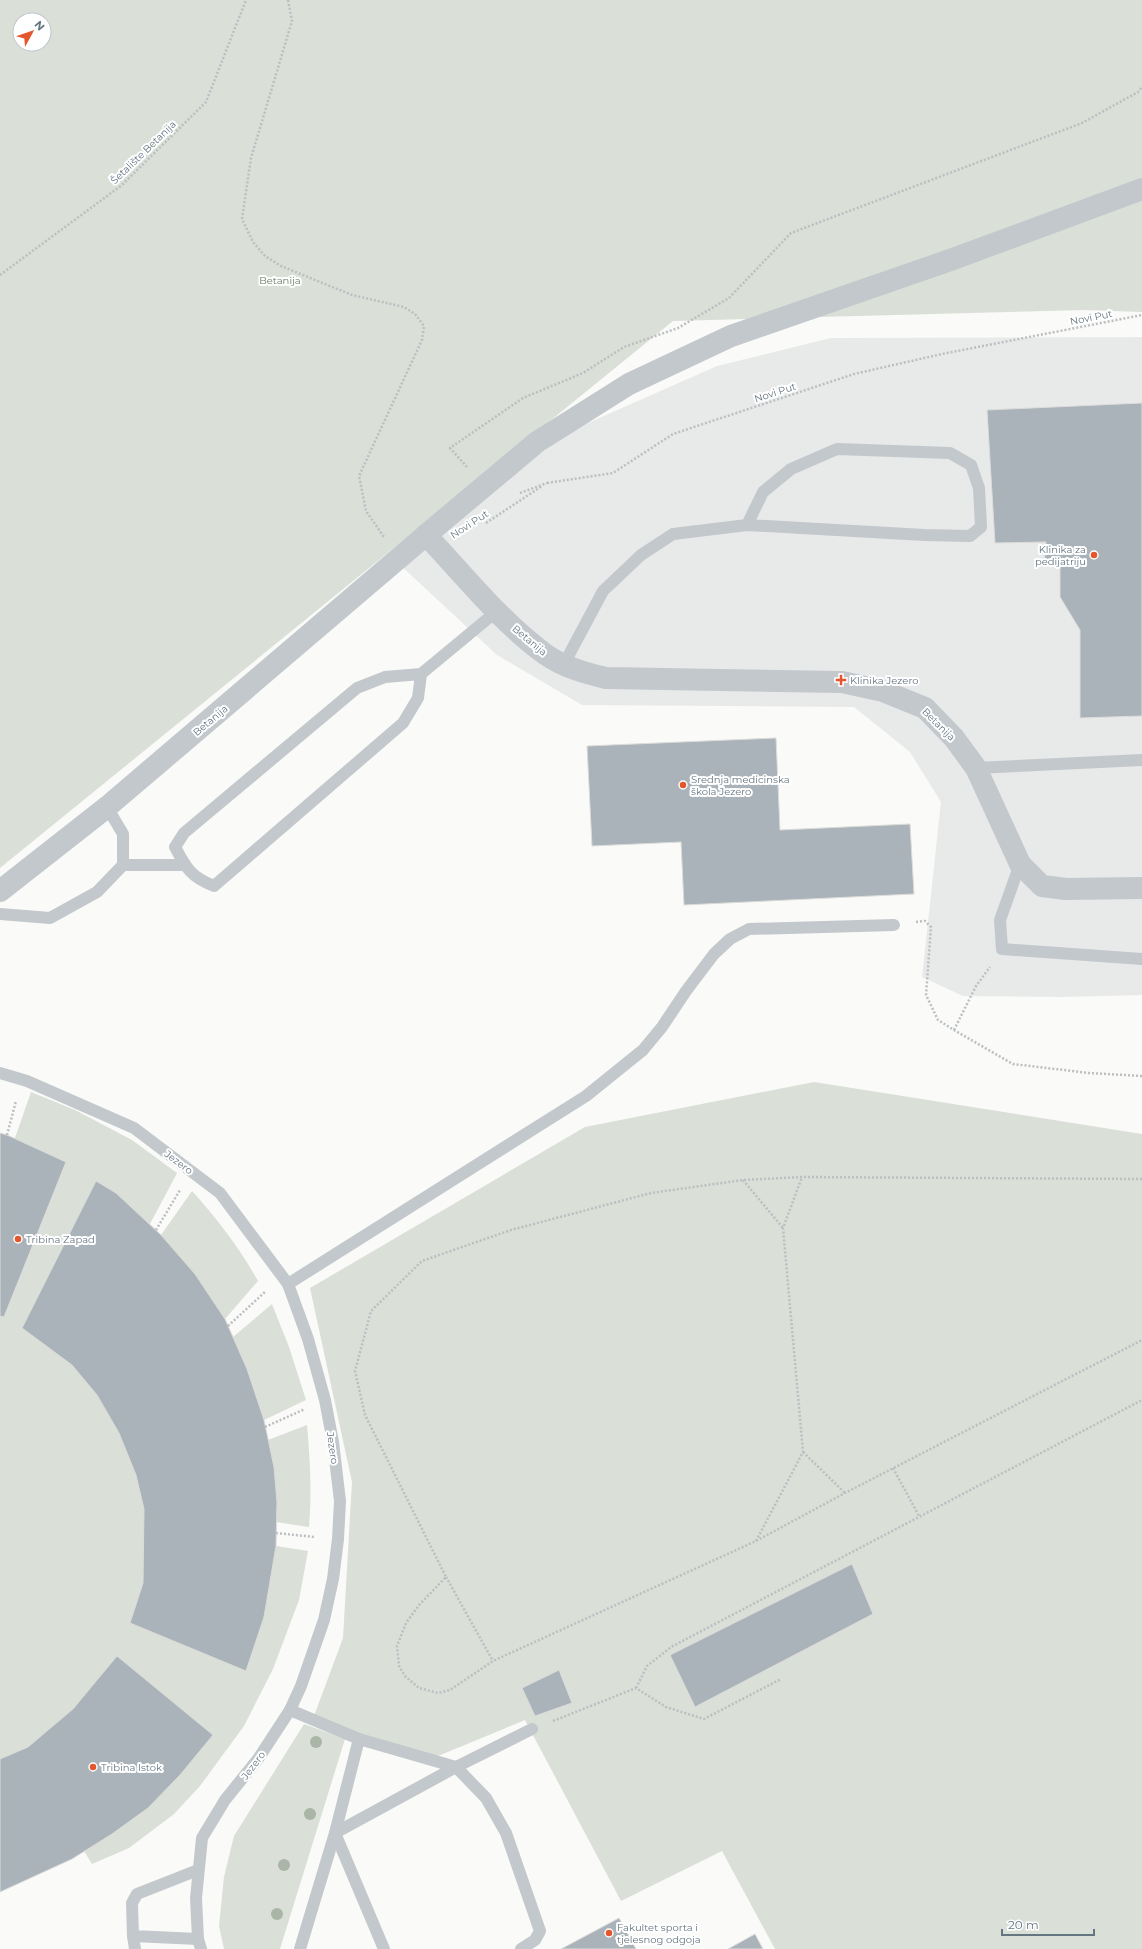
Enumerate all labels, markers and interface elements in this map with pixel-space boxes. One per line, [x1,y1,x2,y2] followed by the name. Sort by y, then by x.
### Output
[12,12,52,52] north arrow
[31,18,48,33] text: N
[108,118,179,187] street label: Šetalište Betanija
[259,274,301,287] park label: Betanija
[1069,307,1113,328] street label: Novi Put
[753,380,798,405] street label: Novi Put
[448,507,491,542] street label: Novi Put
[1035,543,1086,568] place label: Klinika za pedijatriju
[1089,550,1099,560] marker: Klinika za pedijatriju
[510,622,550,659] street label: Betanija
[835,674,847,686] marker: Klinika Jezero
[850,674,919,687] place label: Klinika Jezero
[190,702,230,739] street label: Betanija
[919,705,958,744] street label: Betanija
[691,773,790,798] place label: Srednja medicinska škola Jezero
[678,780,688,790] marker: Srednja medicinska škola Jezero
[161,1147,195,1177] street label: Jezero
[26,1233,95,1246] place label: Tribina Zapad
[13,1234,23,1244] marker: Tribina Zapad
[324,1430,341,1465] street label: Jezero
[238,1749,268,1783] street label: Jezero
[101,1761,162,1774] place label: Tribina Istok
[88,1762,98,1772] marker: Tribina Istok
[1002,1911,1094,1937] scale bar
[1008,1917,1039,1932] text: 20 m
[617,1921,701,1946] place label: Fakultet sporta i tjelesnog odgoja
[604,1928,614,1938] marker: Fakultet sporta i tjelesnog odgoja

